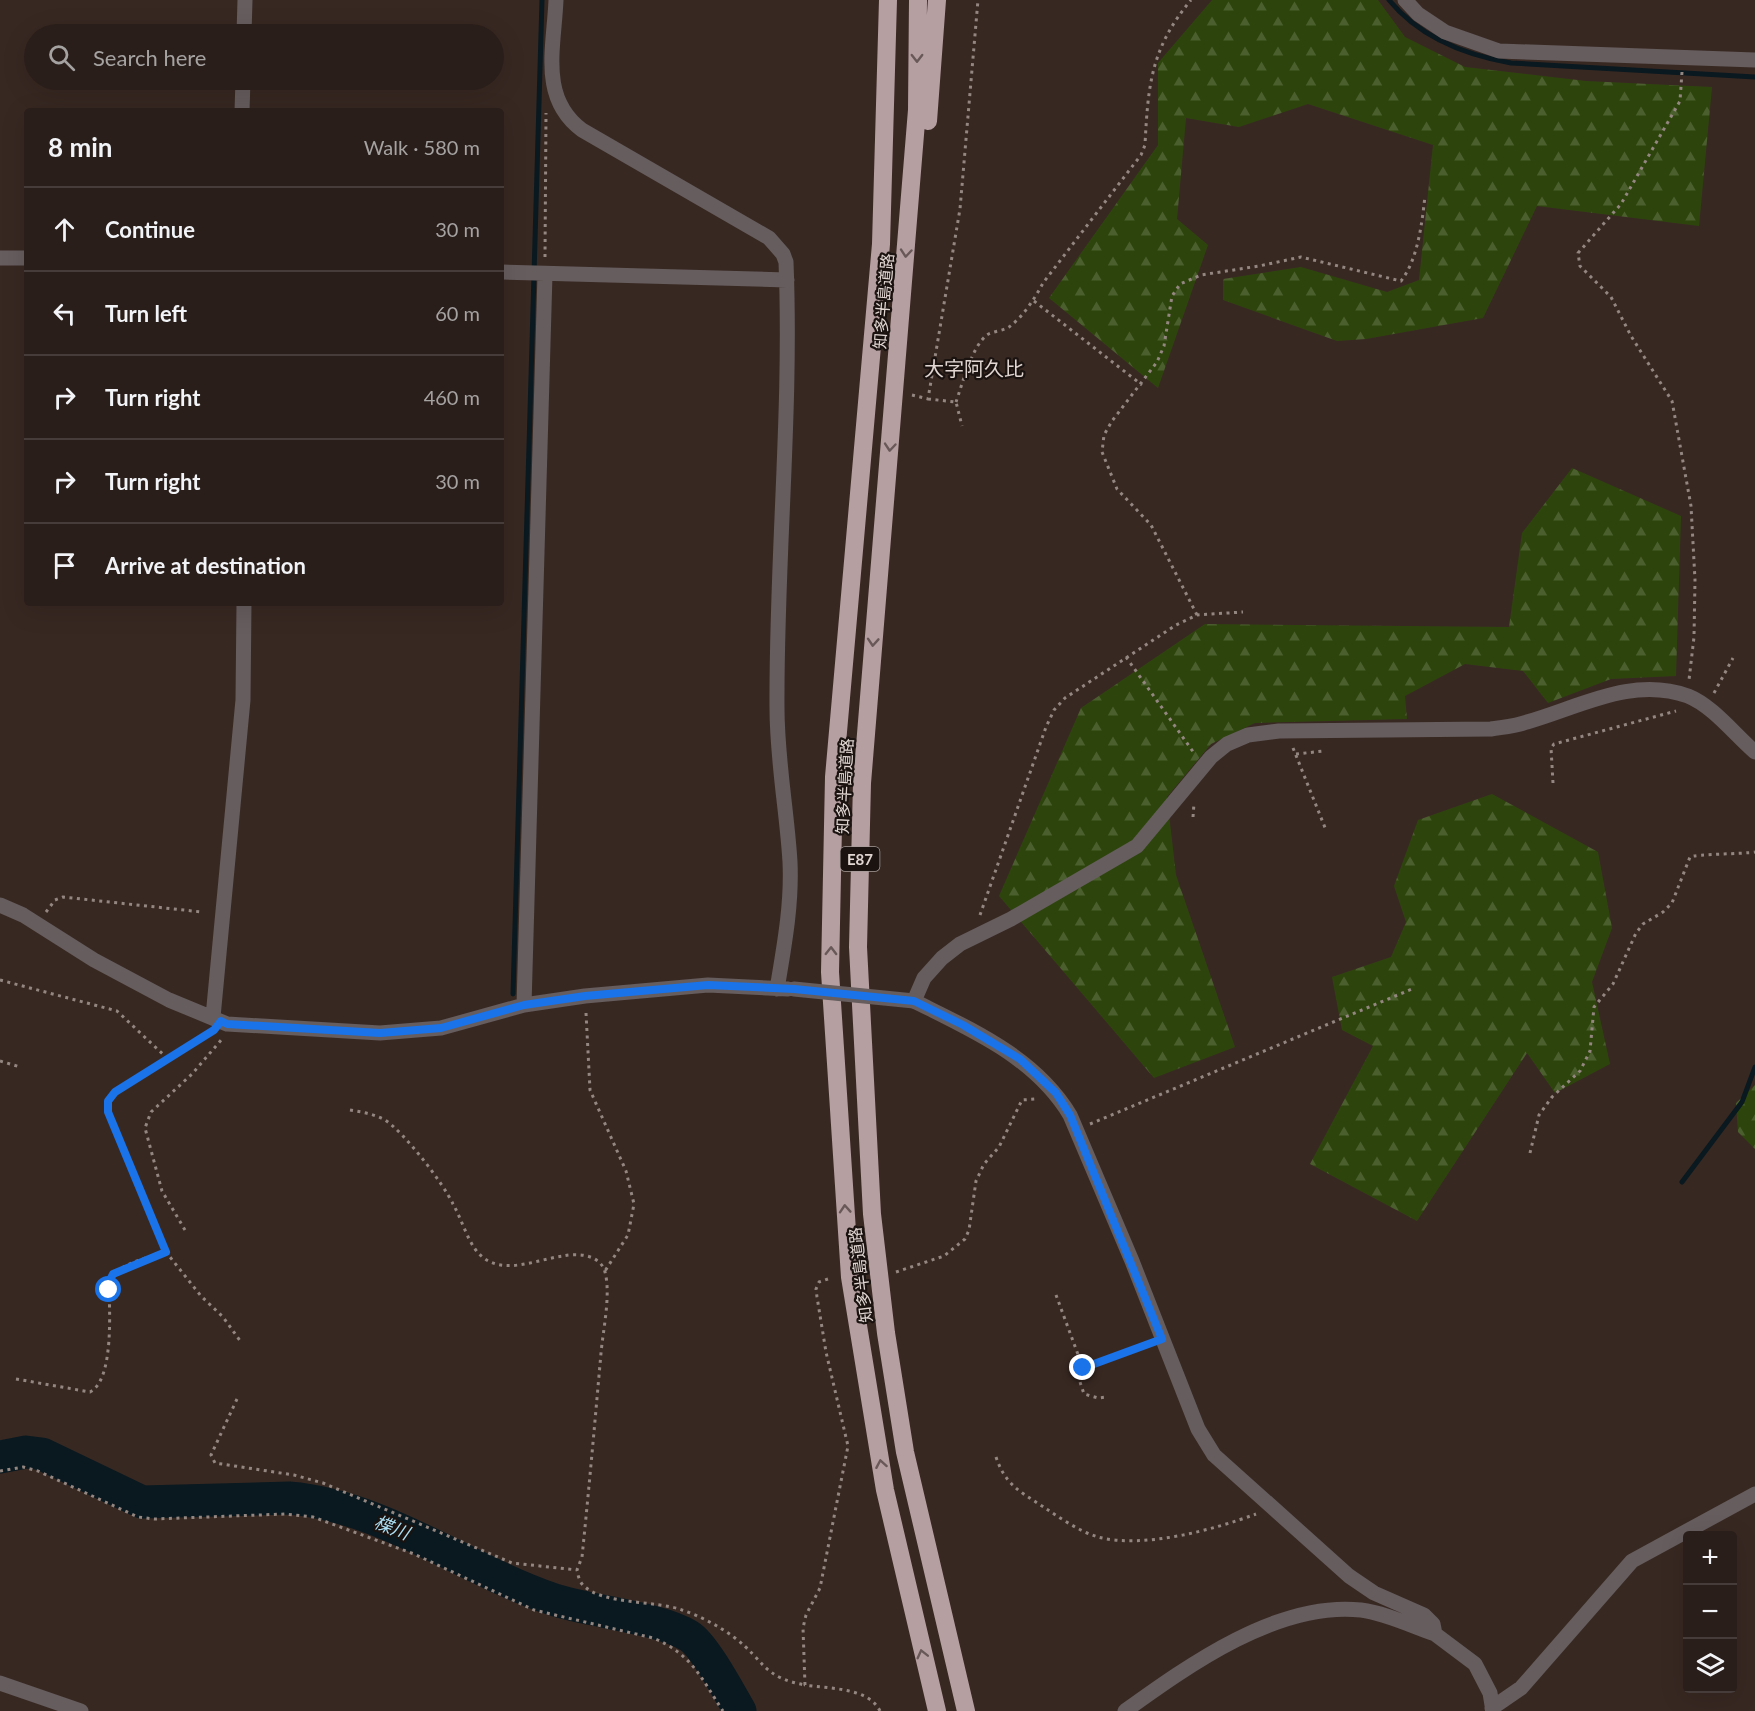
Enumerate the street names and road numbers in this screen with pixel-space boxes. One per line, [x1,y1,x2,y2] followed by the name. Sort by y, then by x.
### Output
[869,252,897,350] street label: 知多半島道路
[832,738,856,834] street label: 知多半島道路
[840,847,880,871] road number: E87
[845,1226,875,1324] street label: 知多半島道路

